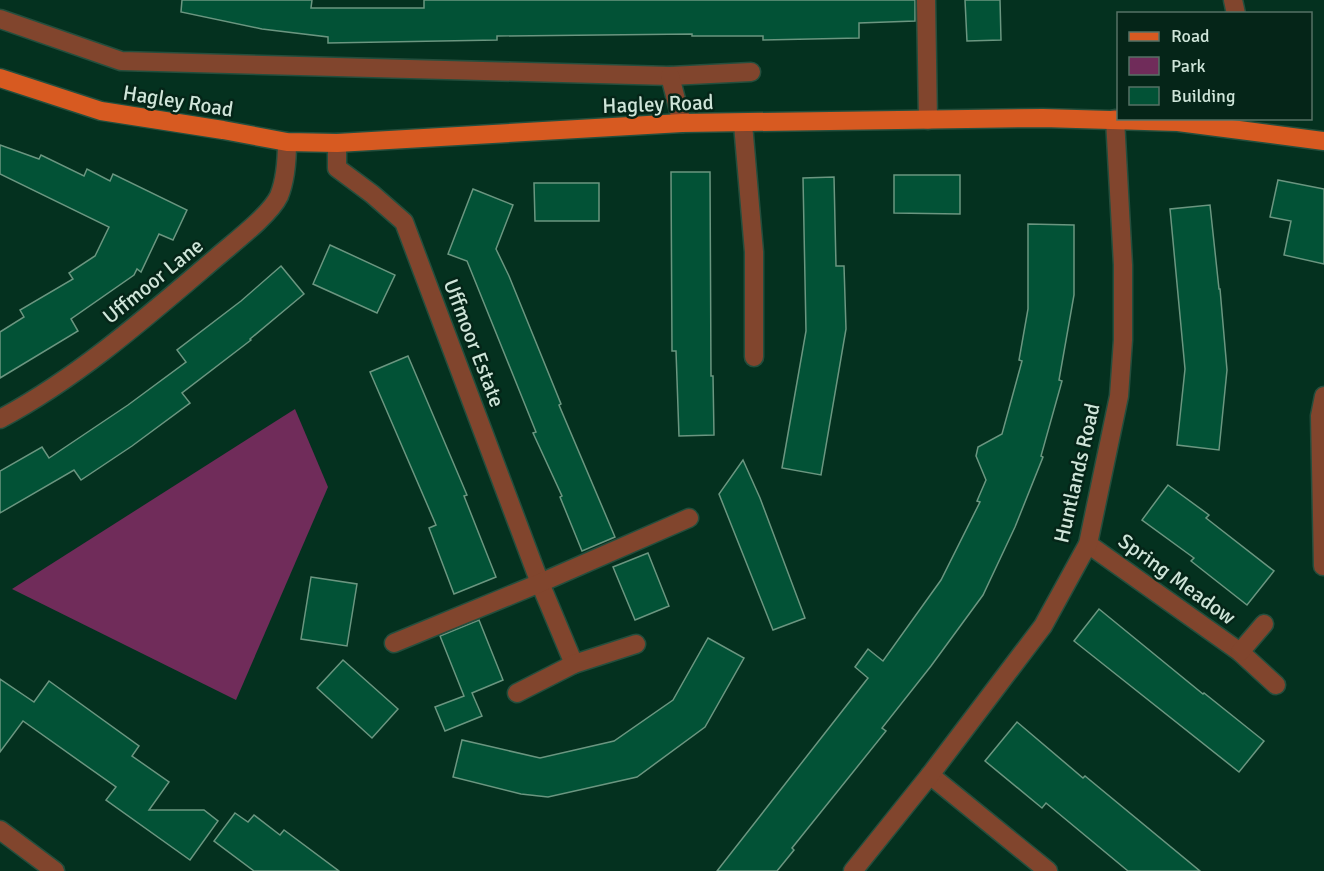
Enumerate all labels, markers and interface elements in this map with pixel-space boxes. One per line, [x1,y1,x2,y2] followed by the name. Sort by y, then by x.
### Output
[1117,12,1312,120] legend
[1171,25,1210,47] text: Road
[1171,55,1206,77] text: Park
[121,79,235,123] street label: Hagley Road
[1171,85,1235,107] text: Building
[602,89,714,119] street label: Hagley Road
[98,233,208,329] street label: Uffmoor Lane
[438,275,510,411] street label: Uffmoor Estate
[1048,401,1106,545] street label: Huntlands Road
[1113,528,1241,630] street label: Spring Meadow

